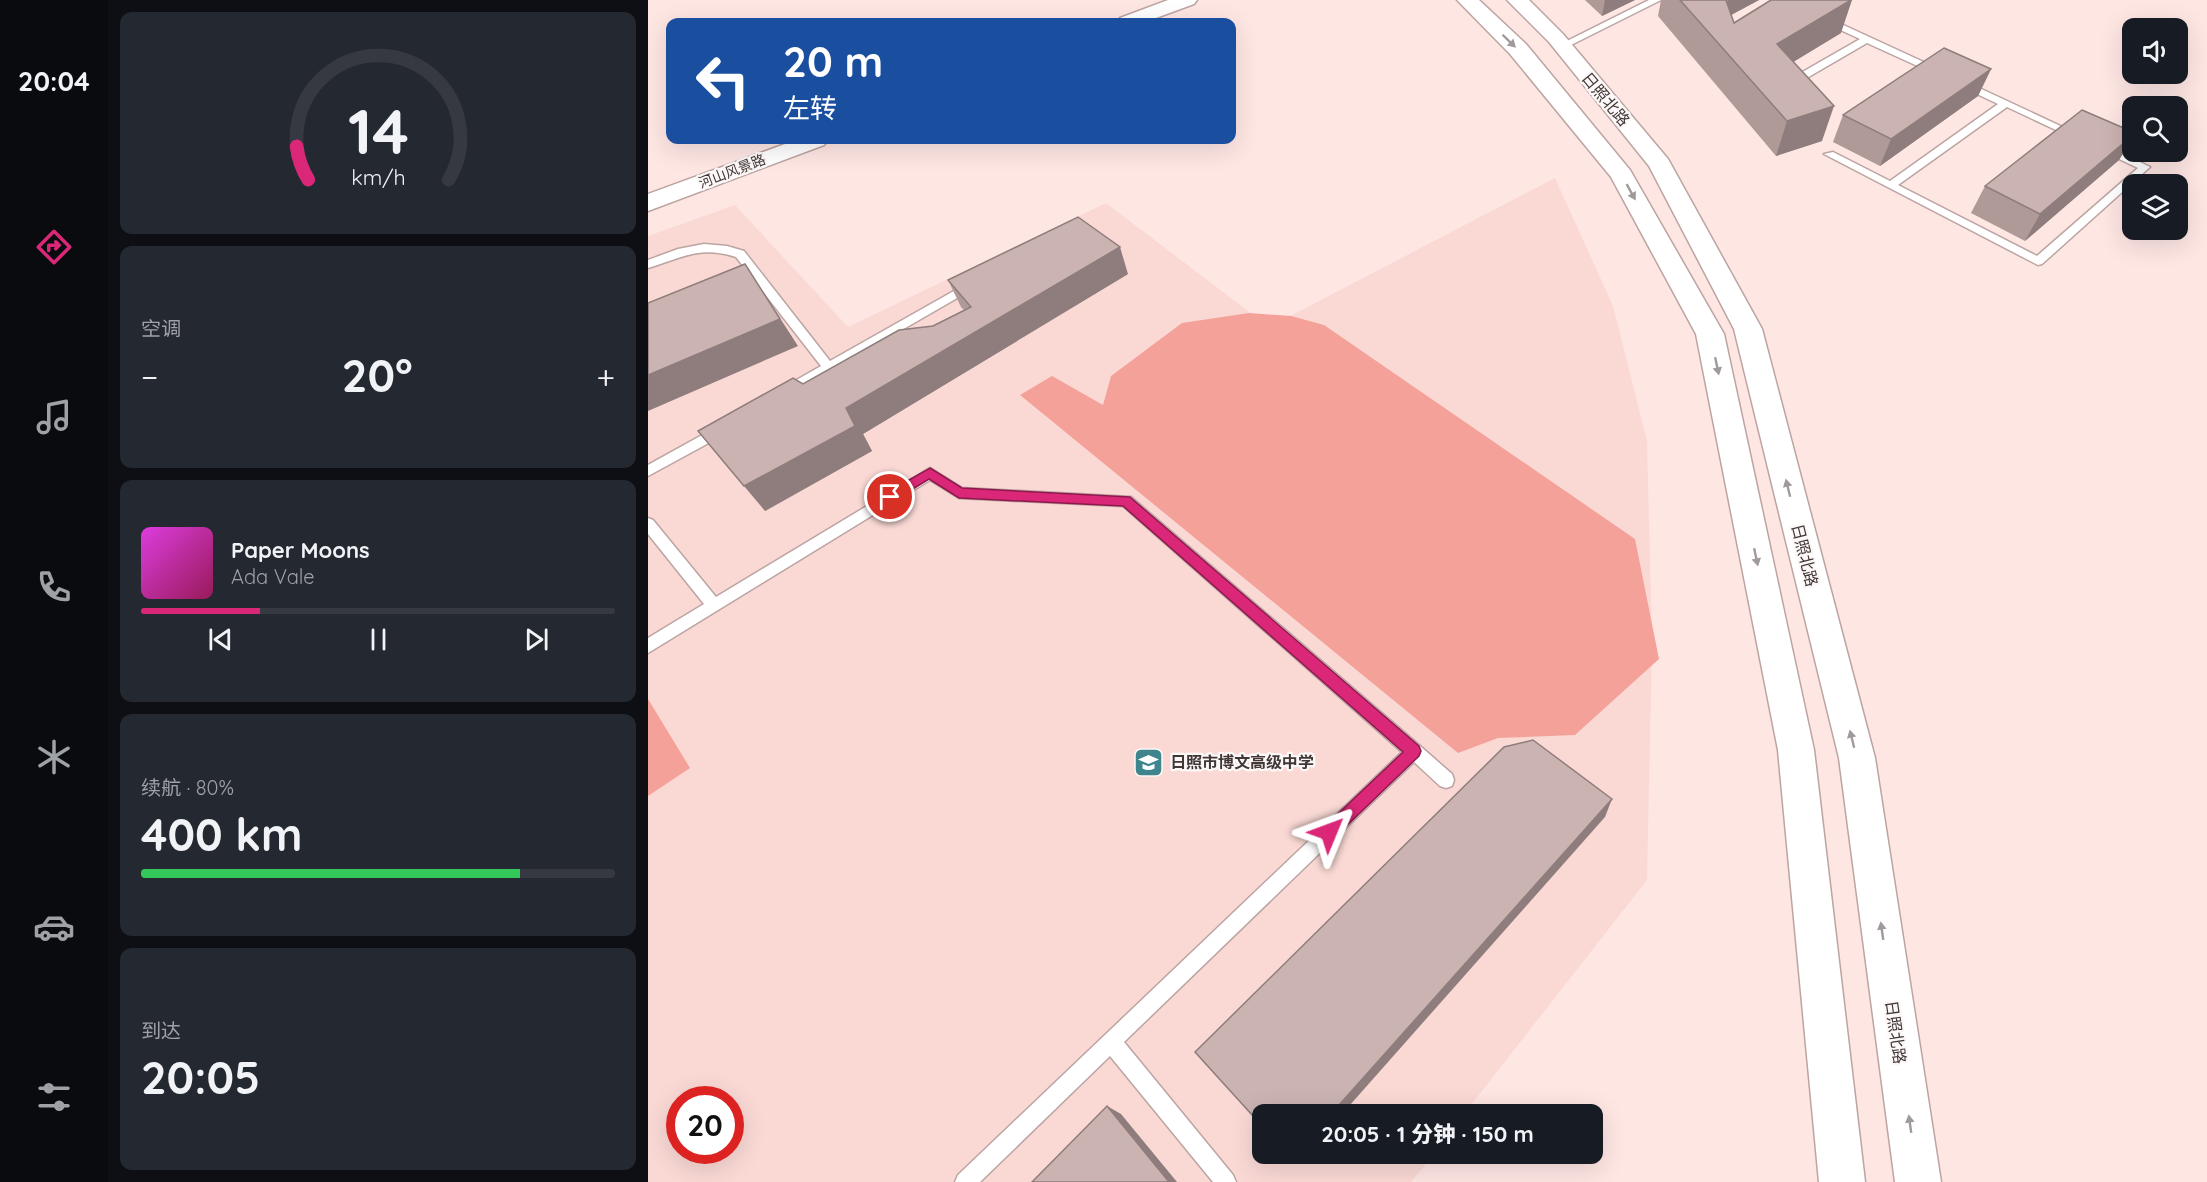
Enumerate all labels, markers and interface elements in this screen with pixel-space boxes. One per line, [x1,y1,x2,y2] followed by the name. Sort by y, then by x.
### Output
[2122,18,2188,240] map controls
[2122,18,2188,84] button: sound
[1502,33,1516,47] one-way arrow
[783,35,883,88] text: 20 m
[684,42,762,120] icon: left
[18,64,90,98] text: 20:04
[1578,68,1634,130] street label: 日照北路
[783,91,837,125] text: 左转
[348,92,408,170] text: 14
[2122,96,2188,162] button: search
[696,150,768,192] street label: 河山风景路
[351,164,405,190] text: km/h
[2122,174,2188,240] button: layers
[1626,184,1636,201] one-way arrow
[33,226,75,268] icon: directions
[141,316,181,341] text: 空调
[342,347,413,403] text: 20°
[141,356,158,397] text: −
[596,356,615,397] text: +
[1713,357,1722,376] one-way arrow
[33,396,75,438] icon: music
[864,471,915,522] pin
[1783,479,1793,498] one-way arrow
[873,480,906,513] icon: arrive
[1788,522,1822,588] street label: 日照北路
[231,536,370,564] text: Paper Moons
[1752,548,1762,566] one-way arrow
[231,564,315,589] text: Ada Vale
[33,566,75,608] icon: phone
[204,623,237,656] icon: previous
[362,623,395,656] icon: pause
[520,623,553,656] icon: next
[1846,729,1856,748] one-way arrow
[33,736,75,778] icon: climate
[1133,746,1165,778] school or university icon: 日照市博文高级中学
[1170,752,1314,772] place label: 日照市博文高级中学
[141,775,234,800] text: 续航 · 80%
[1297,800,1361,864] position arrow
[141,806,302,862] text: 400 km
[33,906,75,948] icon: car
[1877,922,1886,941] one-way arrow
[1882,999,1910,1065] street label: 日照北路
[141,1018,181,1043] text: 到达
[141,1049,260,1105] text: 20:05
[33,1076,75,1118] icon: filters
[666,1086,744,1164] speed limit sign: 20
[1905,1114,1914,1133] one-way arrow
[1321,1120,1534,1148] text: 20:05 · 1 分钟 · 150 m

